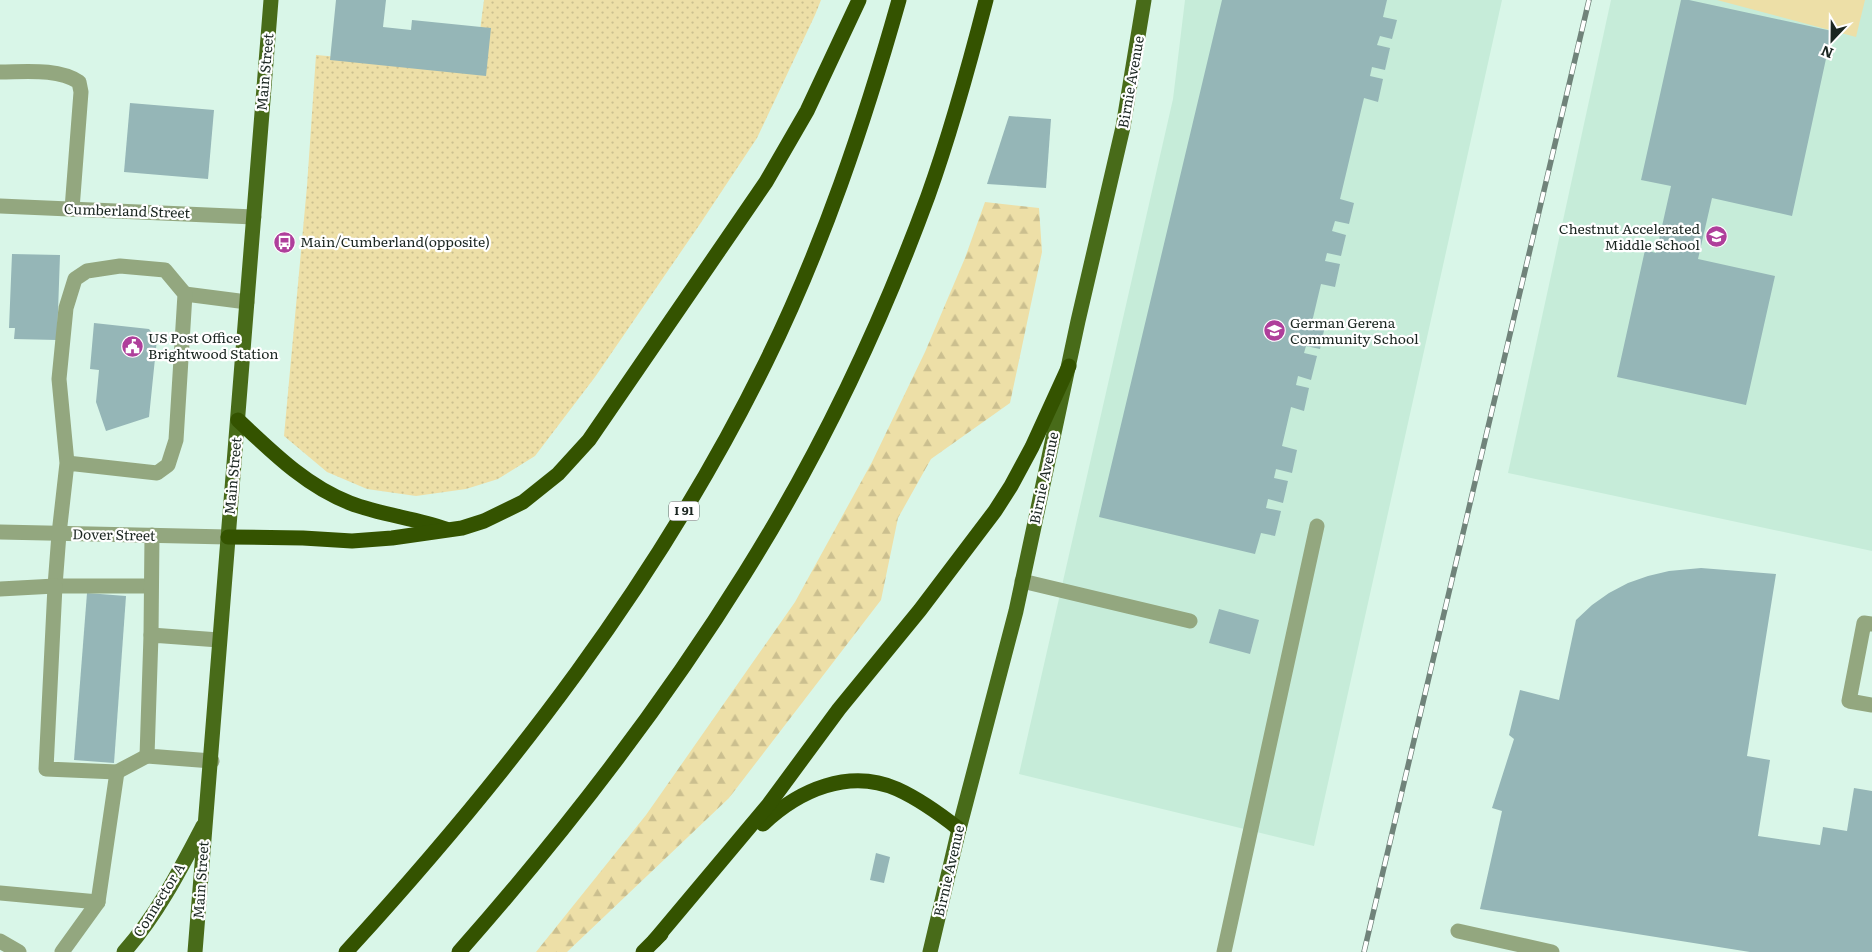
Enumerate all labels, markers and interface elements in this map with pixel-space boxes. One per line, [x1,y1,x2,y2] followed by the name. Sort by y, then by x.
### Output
[1807,15,1857,65] north arrow
[251,32,277,112] street label: Main Street
[1112,34,1148,130] street label: Birnie Avenue
[1817,41,1836,64] text: N
[64,198,191,222] street label: Cumberland Street
[1559,218,1700,254] place label: Chestnut Accelerated Middle School
[1704,225,1728,249] school or university icon: Chestnut Accelerated Middle School
[272,230,296,254] bus stop icon: Main/Cumberland(opposite)
[300,231,490,251] place label: Main/Cumberland(opposite)
[1290,312,1419,348] place label: German Gerena Community School
[1262,319,1286,343] school or university icon: German Gerena Community School
[148,327,279,363] place label: US Post Office Brightwood Station
[120,334,144,358] public building icon: US Post Office Brightwood Station
[1024,430,1063,526] street label: Birnie Avenue
[219,436,245,516] street label: Main Street
[669,502,699,520] road number: I 91
[72,523,156,545] street label: Dover Street
[928,823,968,919] street label: Birnie Avenue
[187,840,213,920] street label: Main Street
[127,858,189,940] street label: Connector A

